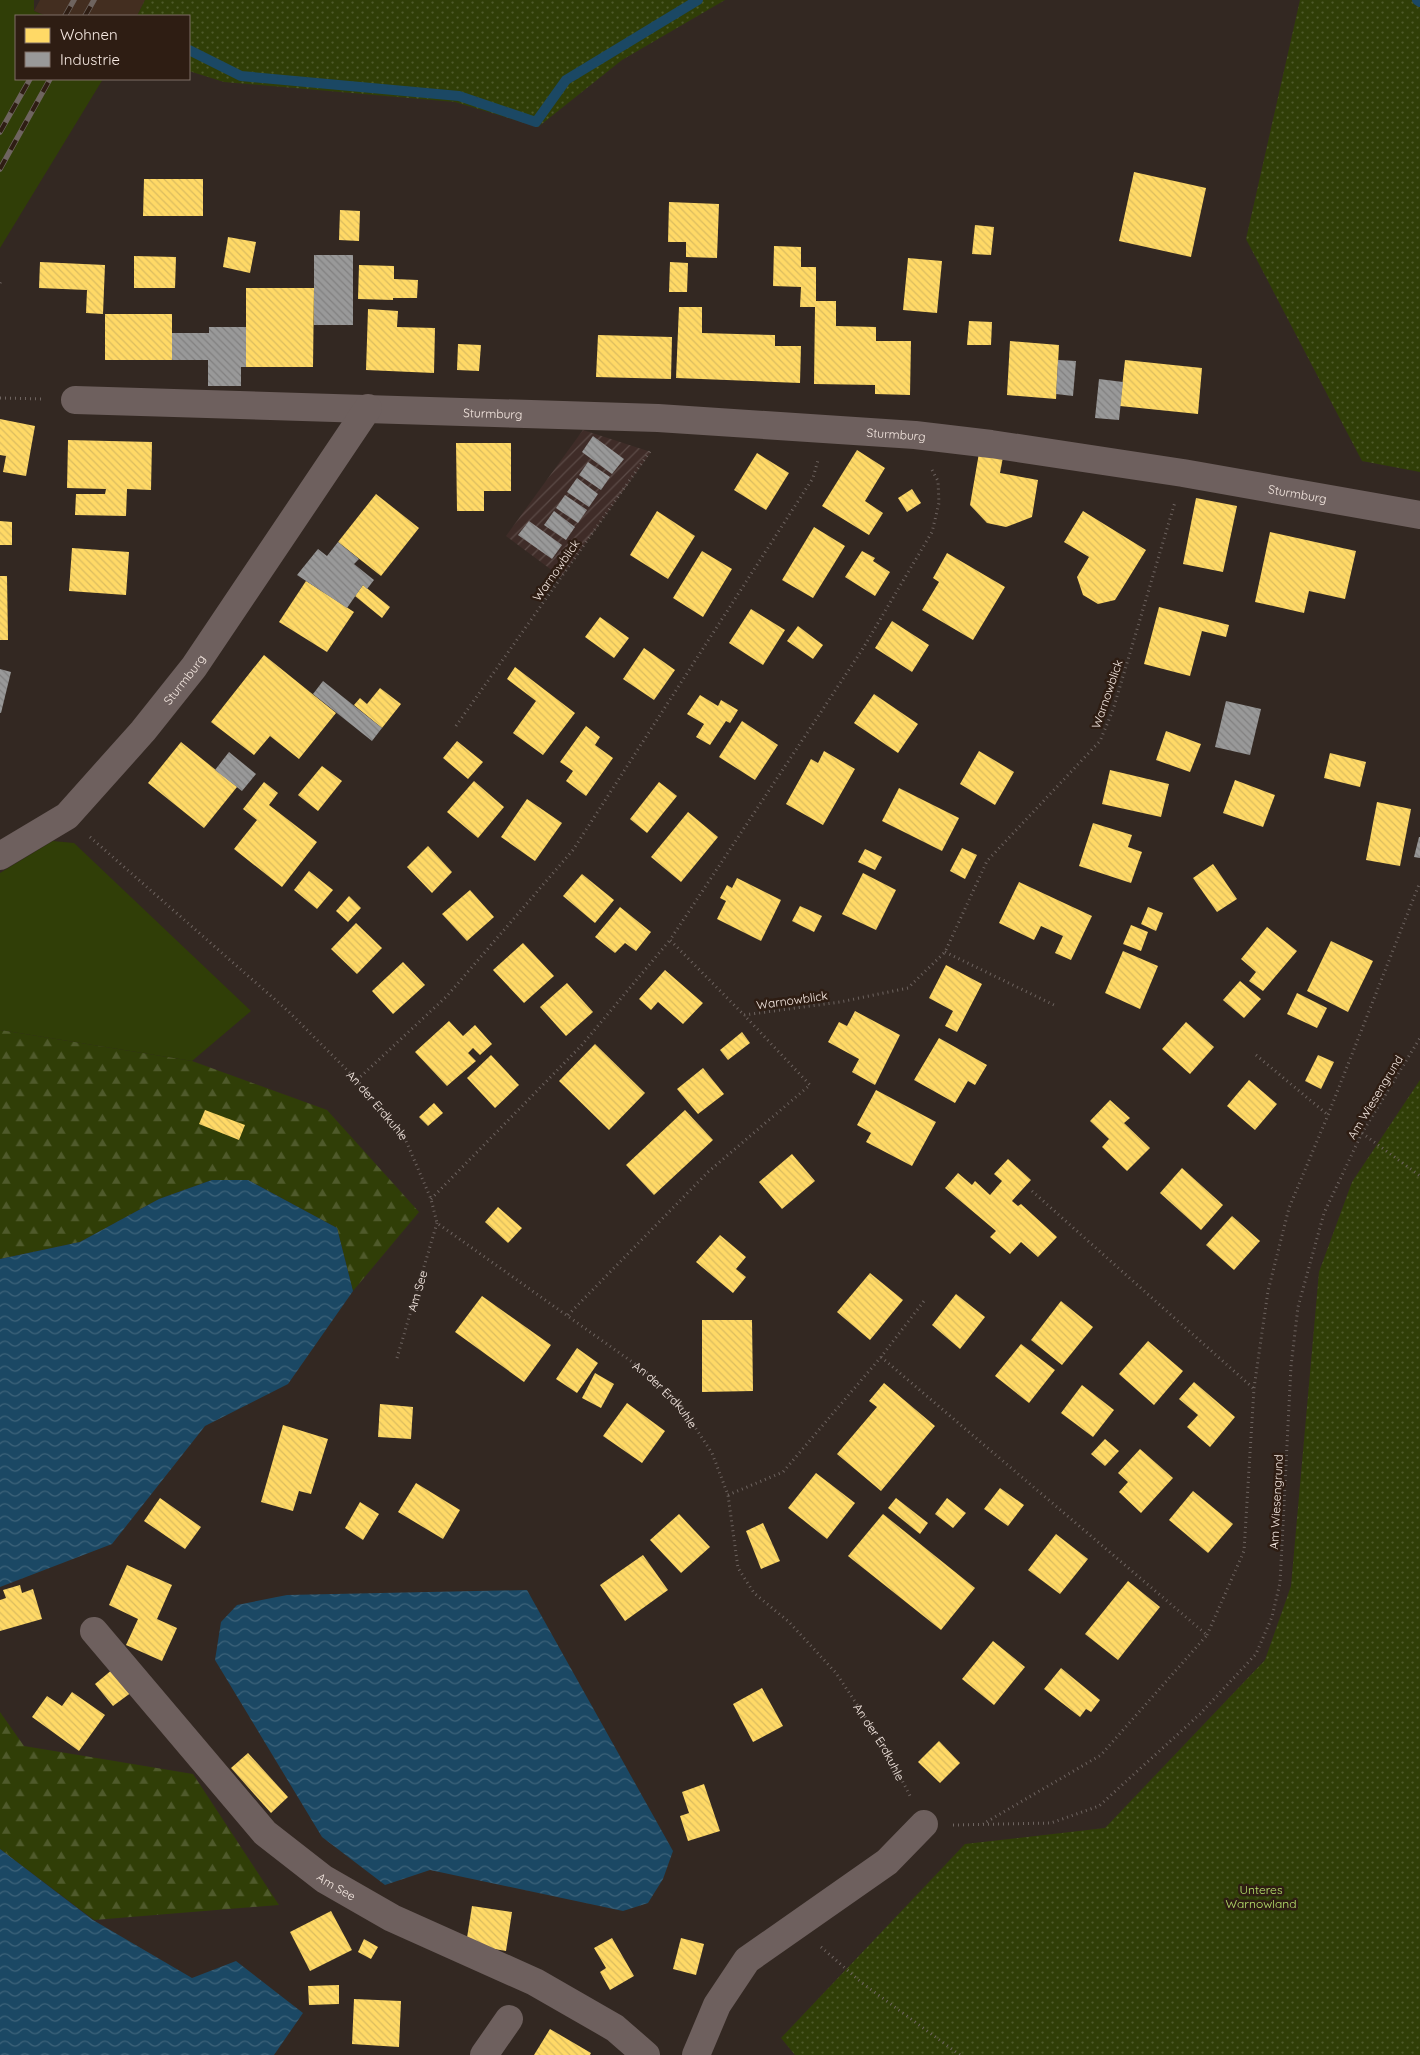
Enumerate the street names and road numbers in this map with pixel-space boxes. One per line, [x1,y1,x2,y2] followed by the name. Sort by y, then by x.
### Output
[463,404,523,421] street label: Sturmburg
[866,424,927,444] street label: Sturmburg
[1267,481,1328,506] street label: Sturmburg
[529,536,583,604] street label: Warnowblick
[160,651,208,707] street label: Sturmburg
[1088,658,1126,730] street label: Warnowblick
[755,988,829,1012] street label: Warnowblick
[1344,1052,1406,1142] street label: Am Wiesengrund
[344,1067,412,1143] street label: An der Erdkuhle
[404,1268,430,1313] street label: Am See
[630,1358,701,1431] street label: An der Erdkuhle
[1266,1454,1286,1550] street label: Am Wiesengrund
[851,1700,909,1783] street label: An der Erdkuhle
[314,1869,359,1903] street label: Am See

